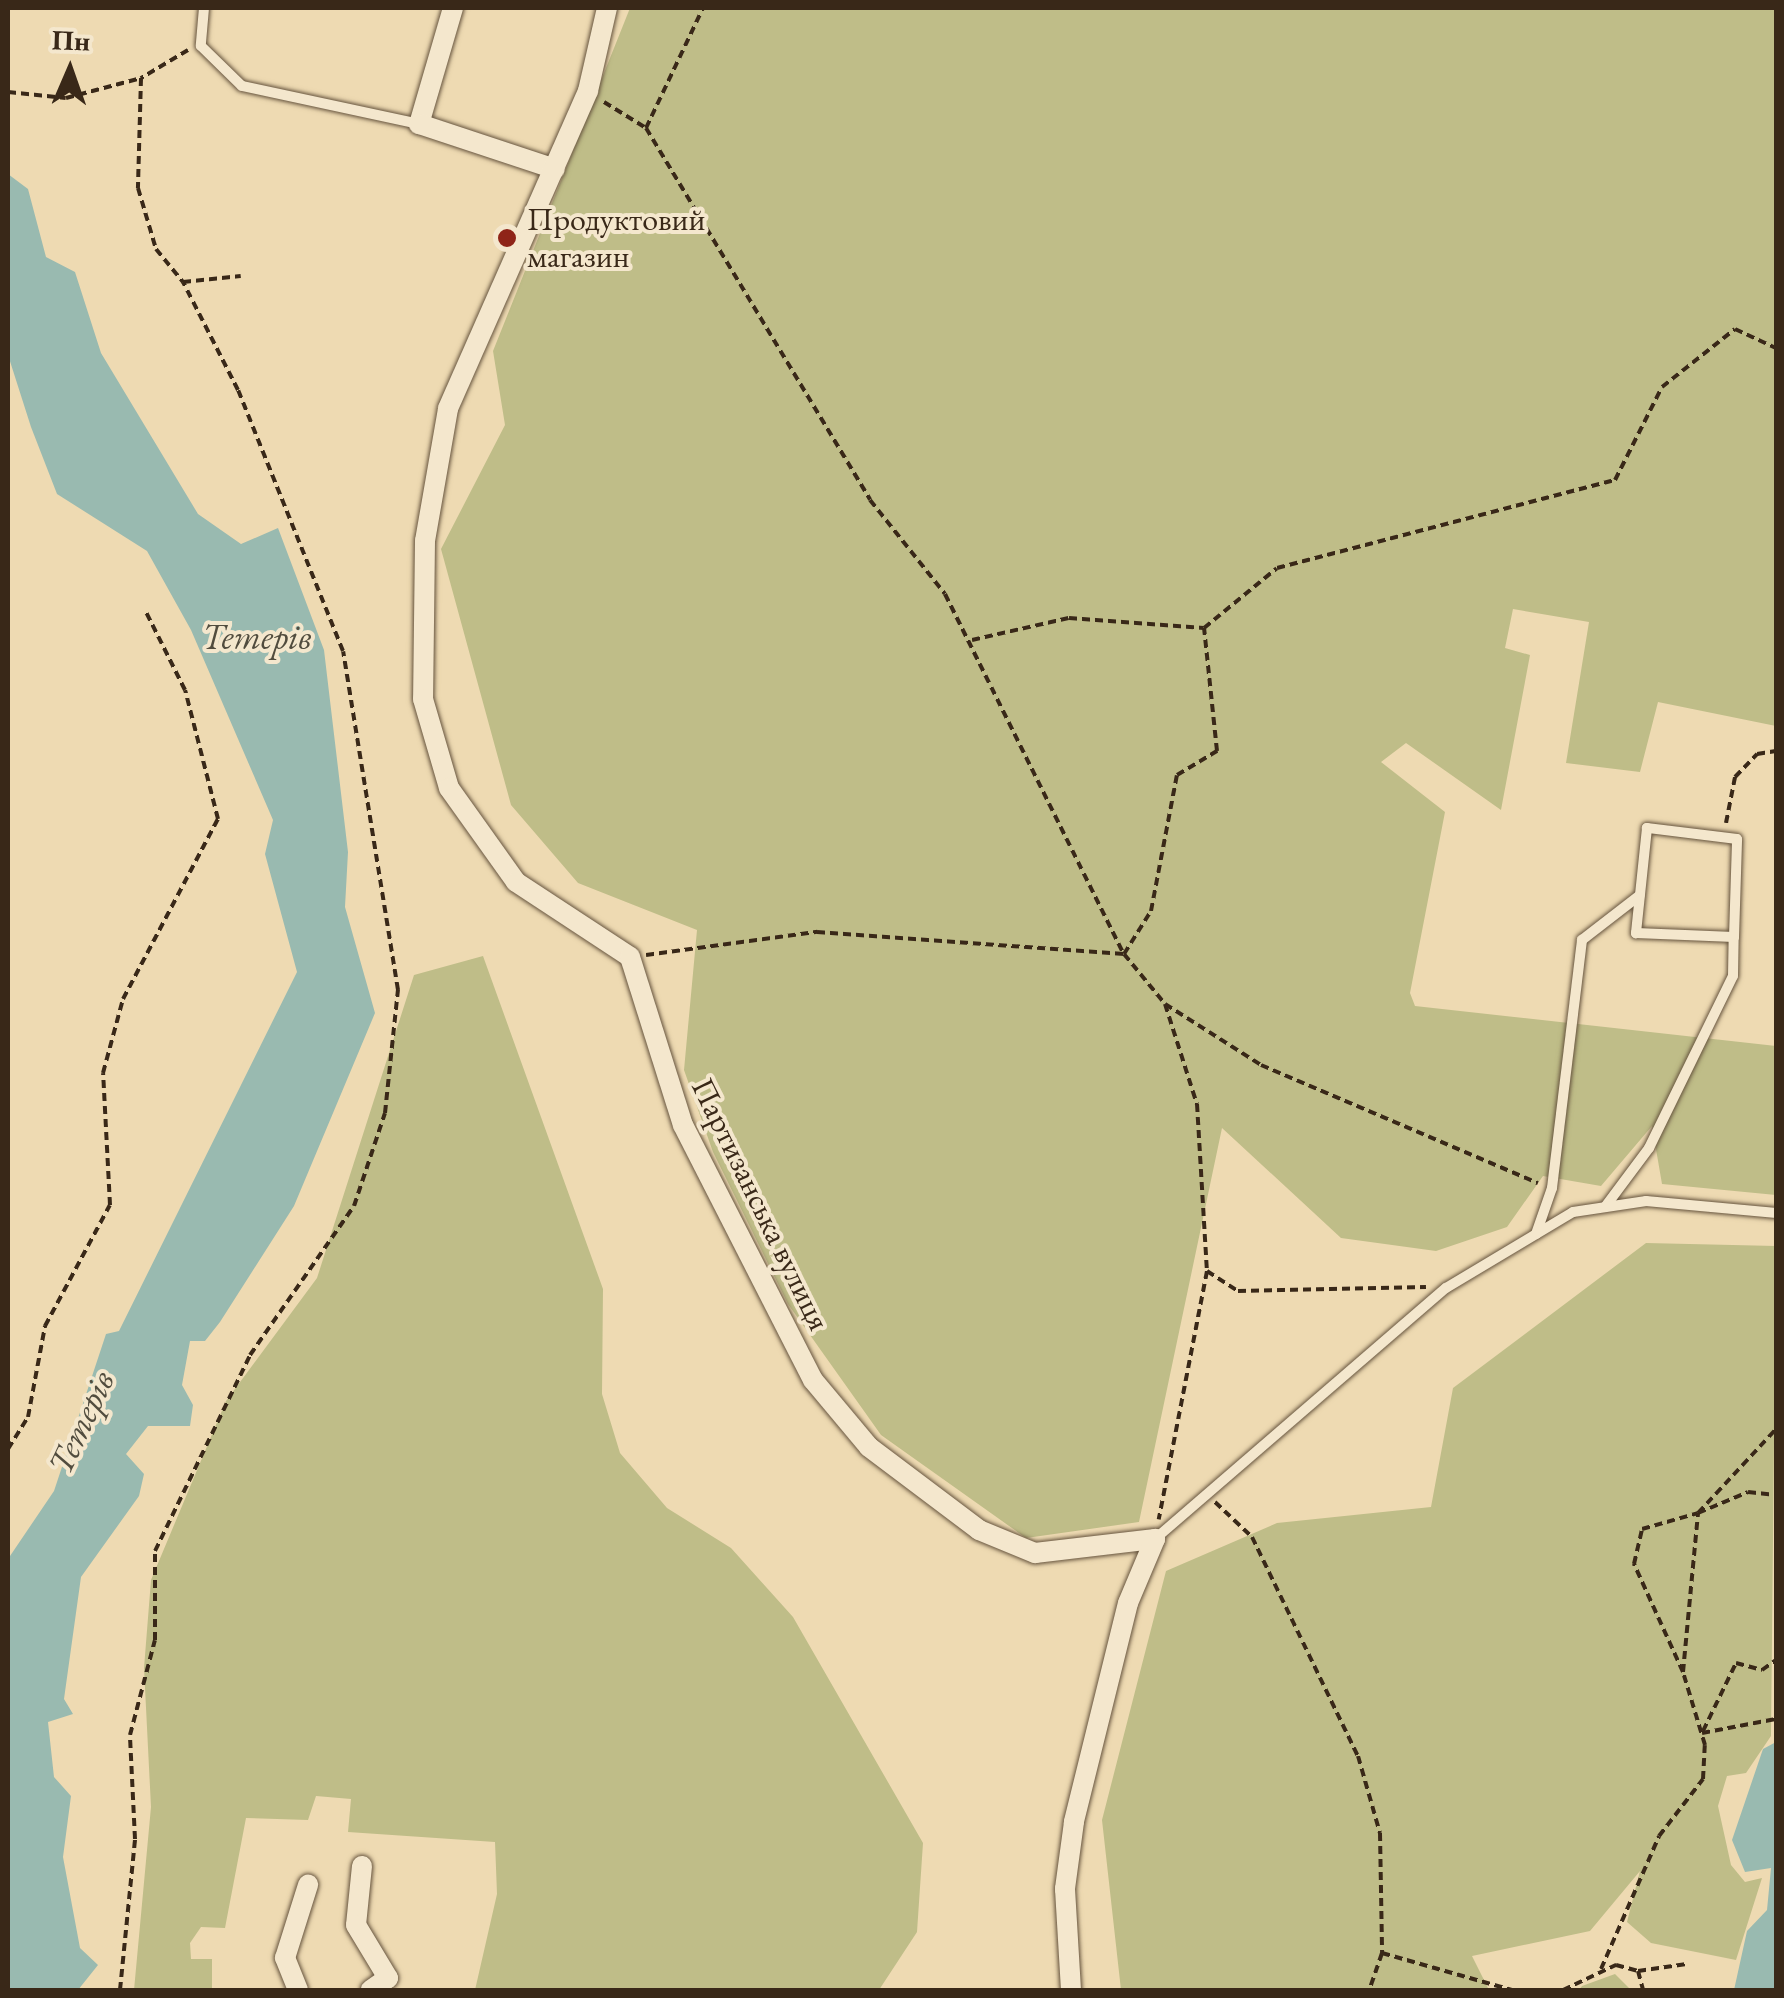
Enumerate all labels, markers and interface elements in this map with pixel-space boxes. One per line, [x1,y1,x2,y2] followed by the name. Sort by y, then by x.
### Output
[20,20,120,120] north arrow
[51,21,91,59] text: Пн
[527,201,705,276] place label: Продуктовий магазин
[496,227,518,249] marker: Продуктовий магазин
[202,616,312,658] water label: Тетерів
[683,1072,839,1336] street label: Партизанська вулиця
[39,1363,123,1481] water label: Тетерів

